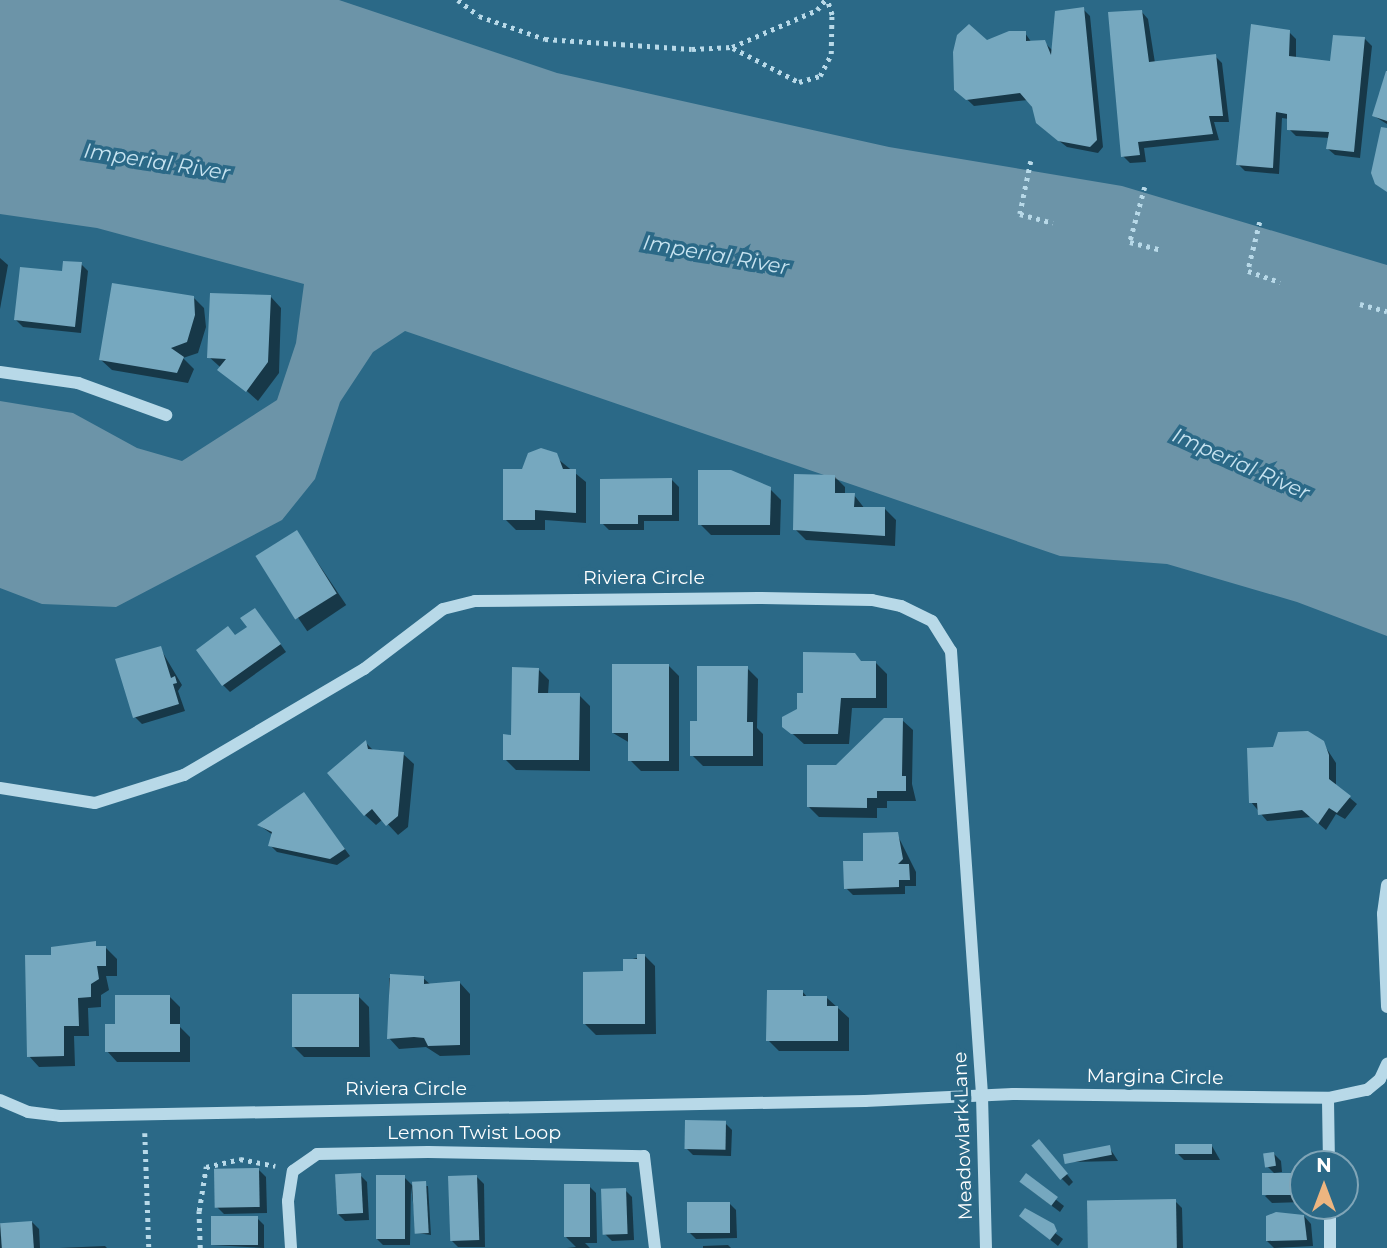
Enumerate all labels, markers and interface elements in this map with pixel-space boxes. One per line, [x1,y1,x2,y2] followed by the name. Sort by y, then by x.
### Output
[82,138,232,186] water label: Imperial River
[641,230,791,280] water label: Imperial River
[1168,422,1314,506] water label: Imperial River
[583,567,705,589] street label: Riviera Circle
[949,1051,977,1221] street label: Meadowlark Lane
[1086,1064,1224,1090] street label: Margina Circle
[345,1078,467,1100] street label: Riviera Circle
[387,1122,561,1144] street label: Lemon Twist Loop
[1289,1150,1359,1220] north arrow
[1316,1154,1332,1177] text: N

